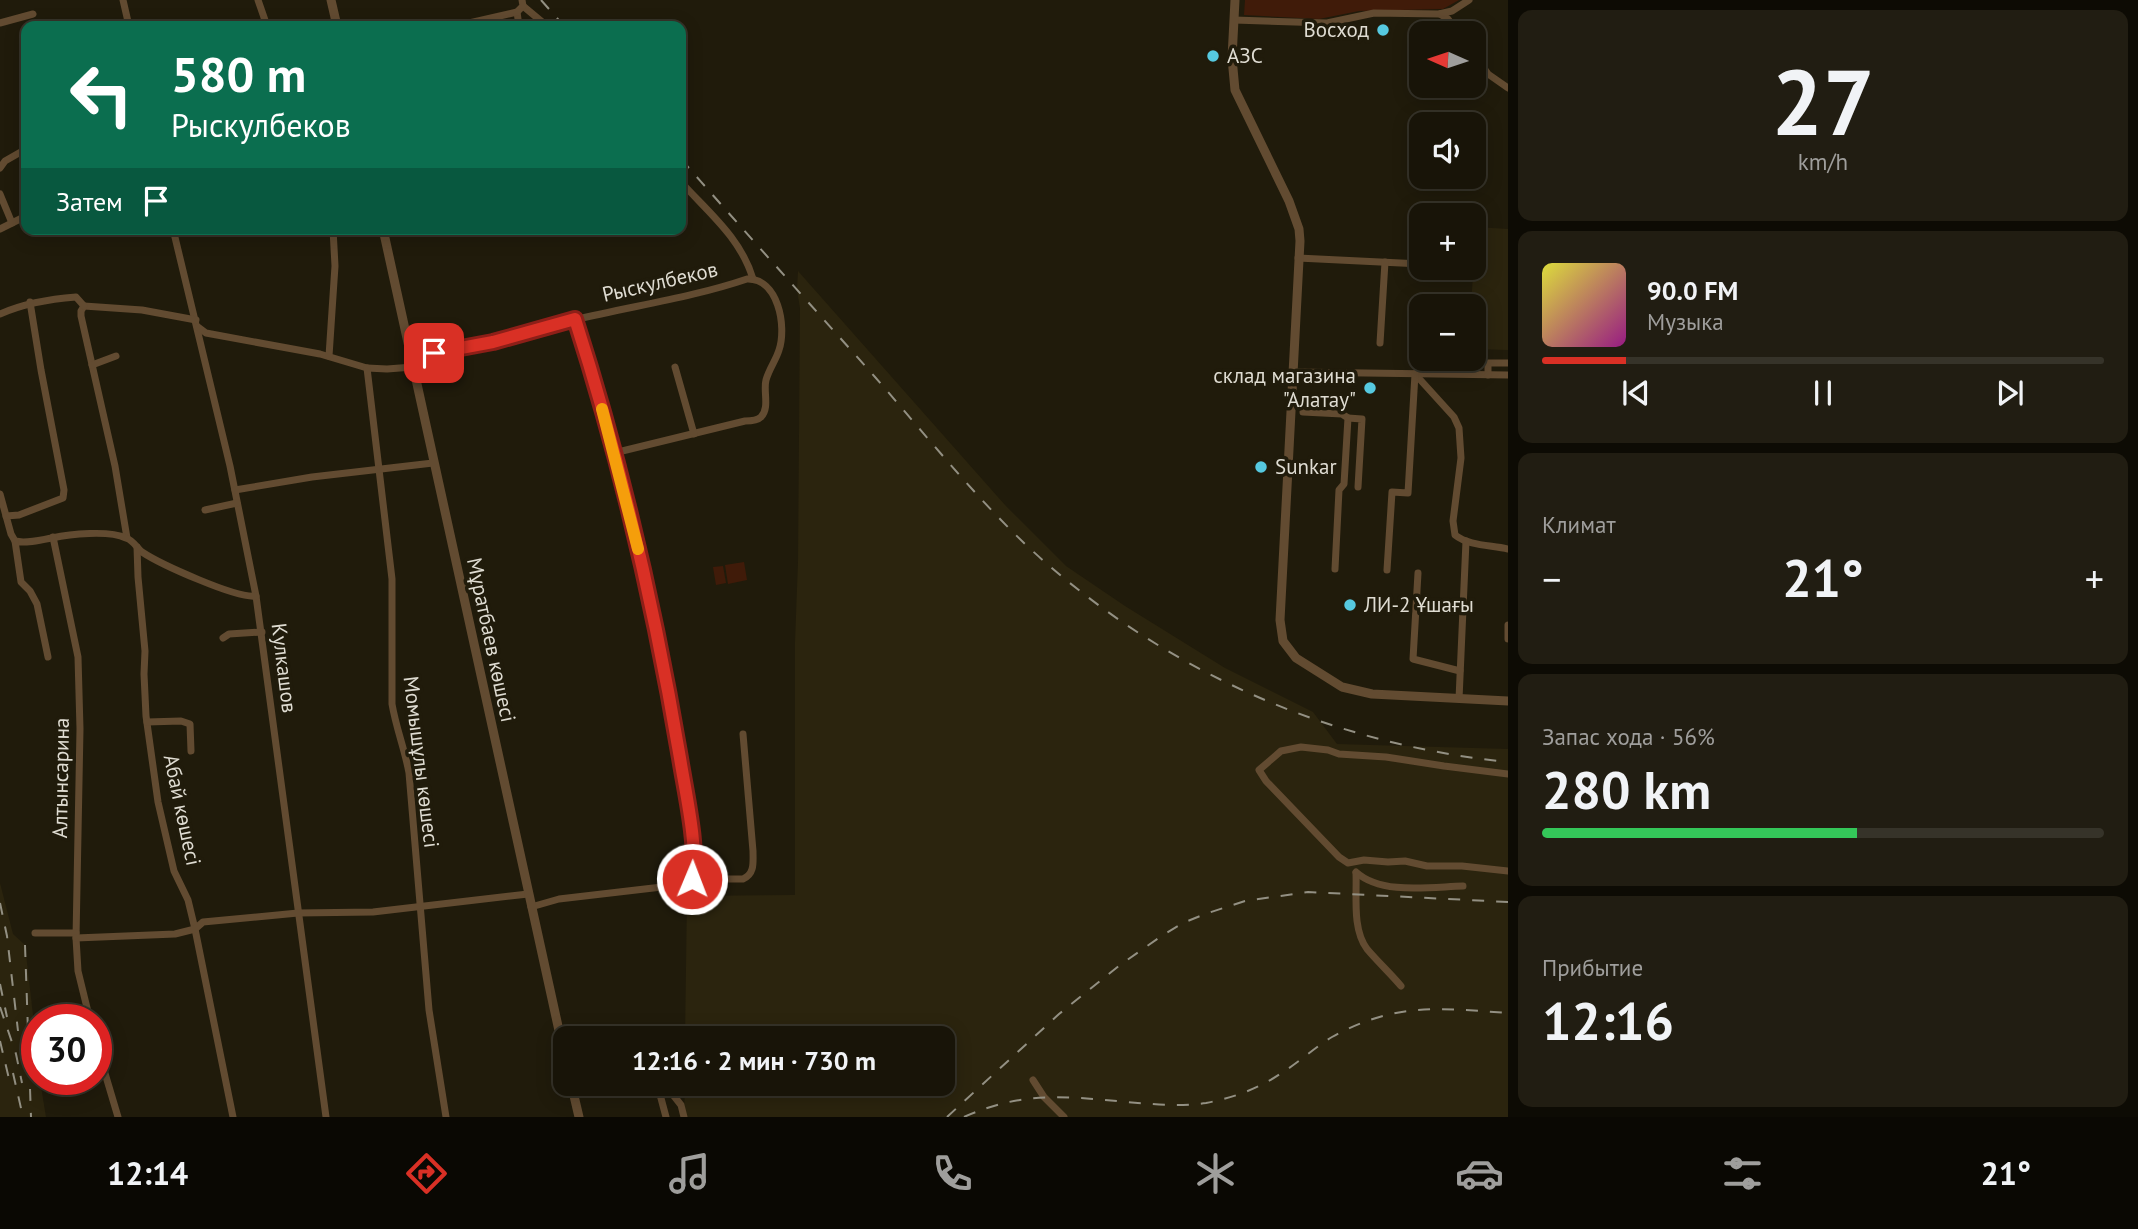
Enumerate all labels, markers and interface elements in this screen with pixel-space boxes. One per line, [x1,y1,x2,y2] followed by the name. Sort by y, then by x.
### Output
[1304,16,1369,43] place label: Восход
[1409,21,1486,98] north arrow
[1409,21,1486,371] map controls
[1375,22,1391,38] marker: Восход
[171,42,306,106] text: 580 m
[1227,42,1263,69] place label: АЗС
[1771,42,1875,160] text: 27
[1205,48,1221,64] marker: АЗС
[56,49,147,140] icon: left
[171,104,351,146] text: Рыскулбеков
[1409,112,1486,189] button: sound
[1798,147,1848,176] text: km/h
[137,182,175,220] icon: arrive
[56,185,123,218] text: Затем
[1409,203,1486,280] button: +
[599,255,720,308] street label: Рыскулбеков
[1647,274,1738,307] text: 90.0 FM
[1409,294,1486,371] button: −
[1647,307,1724,336] text: Музыка
[404,323,464,383] pin
[415,334,453,372] icon: arrive
[1213,362,1356,413] place label: склад магазина "Алатау"
[1617,374,1655,412] icon: previous
[1804,374,1842,412] icon: pause
[1991,374,2029,412] icon: next
[1362,380,1378,396] marker: склад магазина "Алатау"
[1275,453,1337,480] place label: Sunkar
[1253,459,1269,475] marker: Sunkar
[1542,510,1616,539] text: Климат
[1782,544,1864,611] text: 21°
[1542,554,1561,603] text: −
[2085,554,2104,603] text: +
[461,555,522,725] street label: Мұратбаев көшесі
[1363,591,1474,618] place label: ЛИ-2 Ұшағы
[1342,597,1358,613] marker: ЛИ-2 Ұшағы
[266,621,303,715] street label: Кулкашов
[398,674,445,849] street label: Момышұлы көшесі
[46,717,75,839] street label: Алтынсарина
[1542,722,1715,751] text: Запас хода · 56%
[158,752,207,868] street label: Абай көшесі
[1542,756,1711,823] text: 280 km
[655,842,729,916] position arrow
[1542,953,1643,982] text: Прибытие
[1542,987,1674,1054] text: 12:16
[21,1004,112,1095] speed limit sign: 30
[632,1044,876,1077] text: 12:16 · 2 мин · 730 m
[402,1149,451,1198] icon: directions
[665,1149,714,1198] icon: music
[928,1149,977,1198] icon: phone
[1191,1149,1240,1198] icon: climate
[1455,1149,1504,1198] icon: car
[1718,1149,1767,1198] icon: filters
[107,1152,188,1194] text: 12:14
[1981,1152,2031,1194] text: 21°

